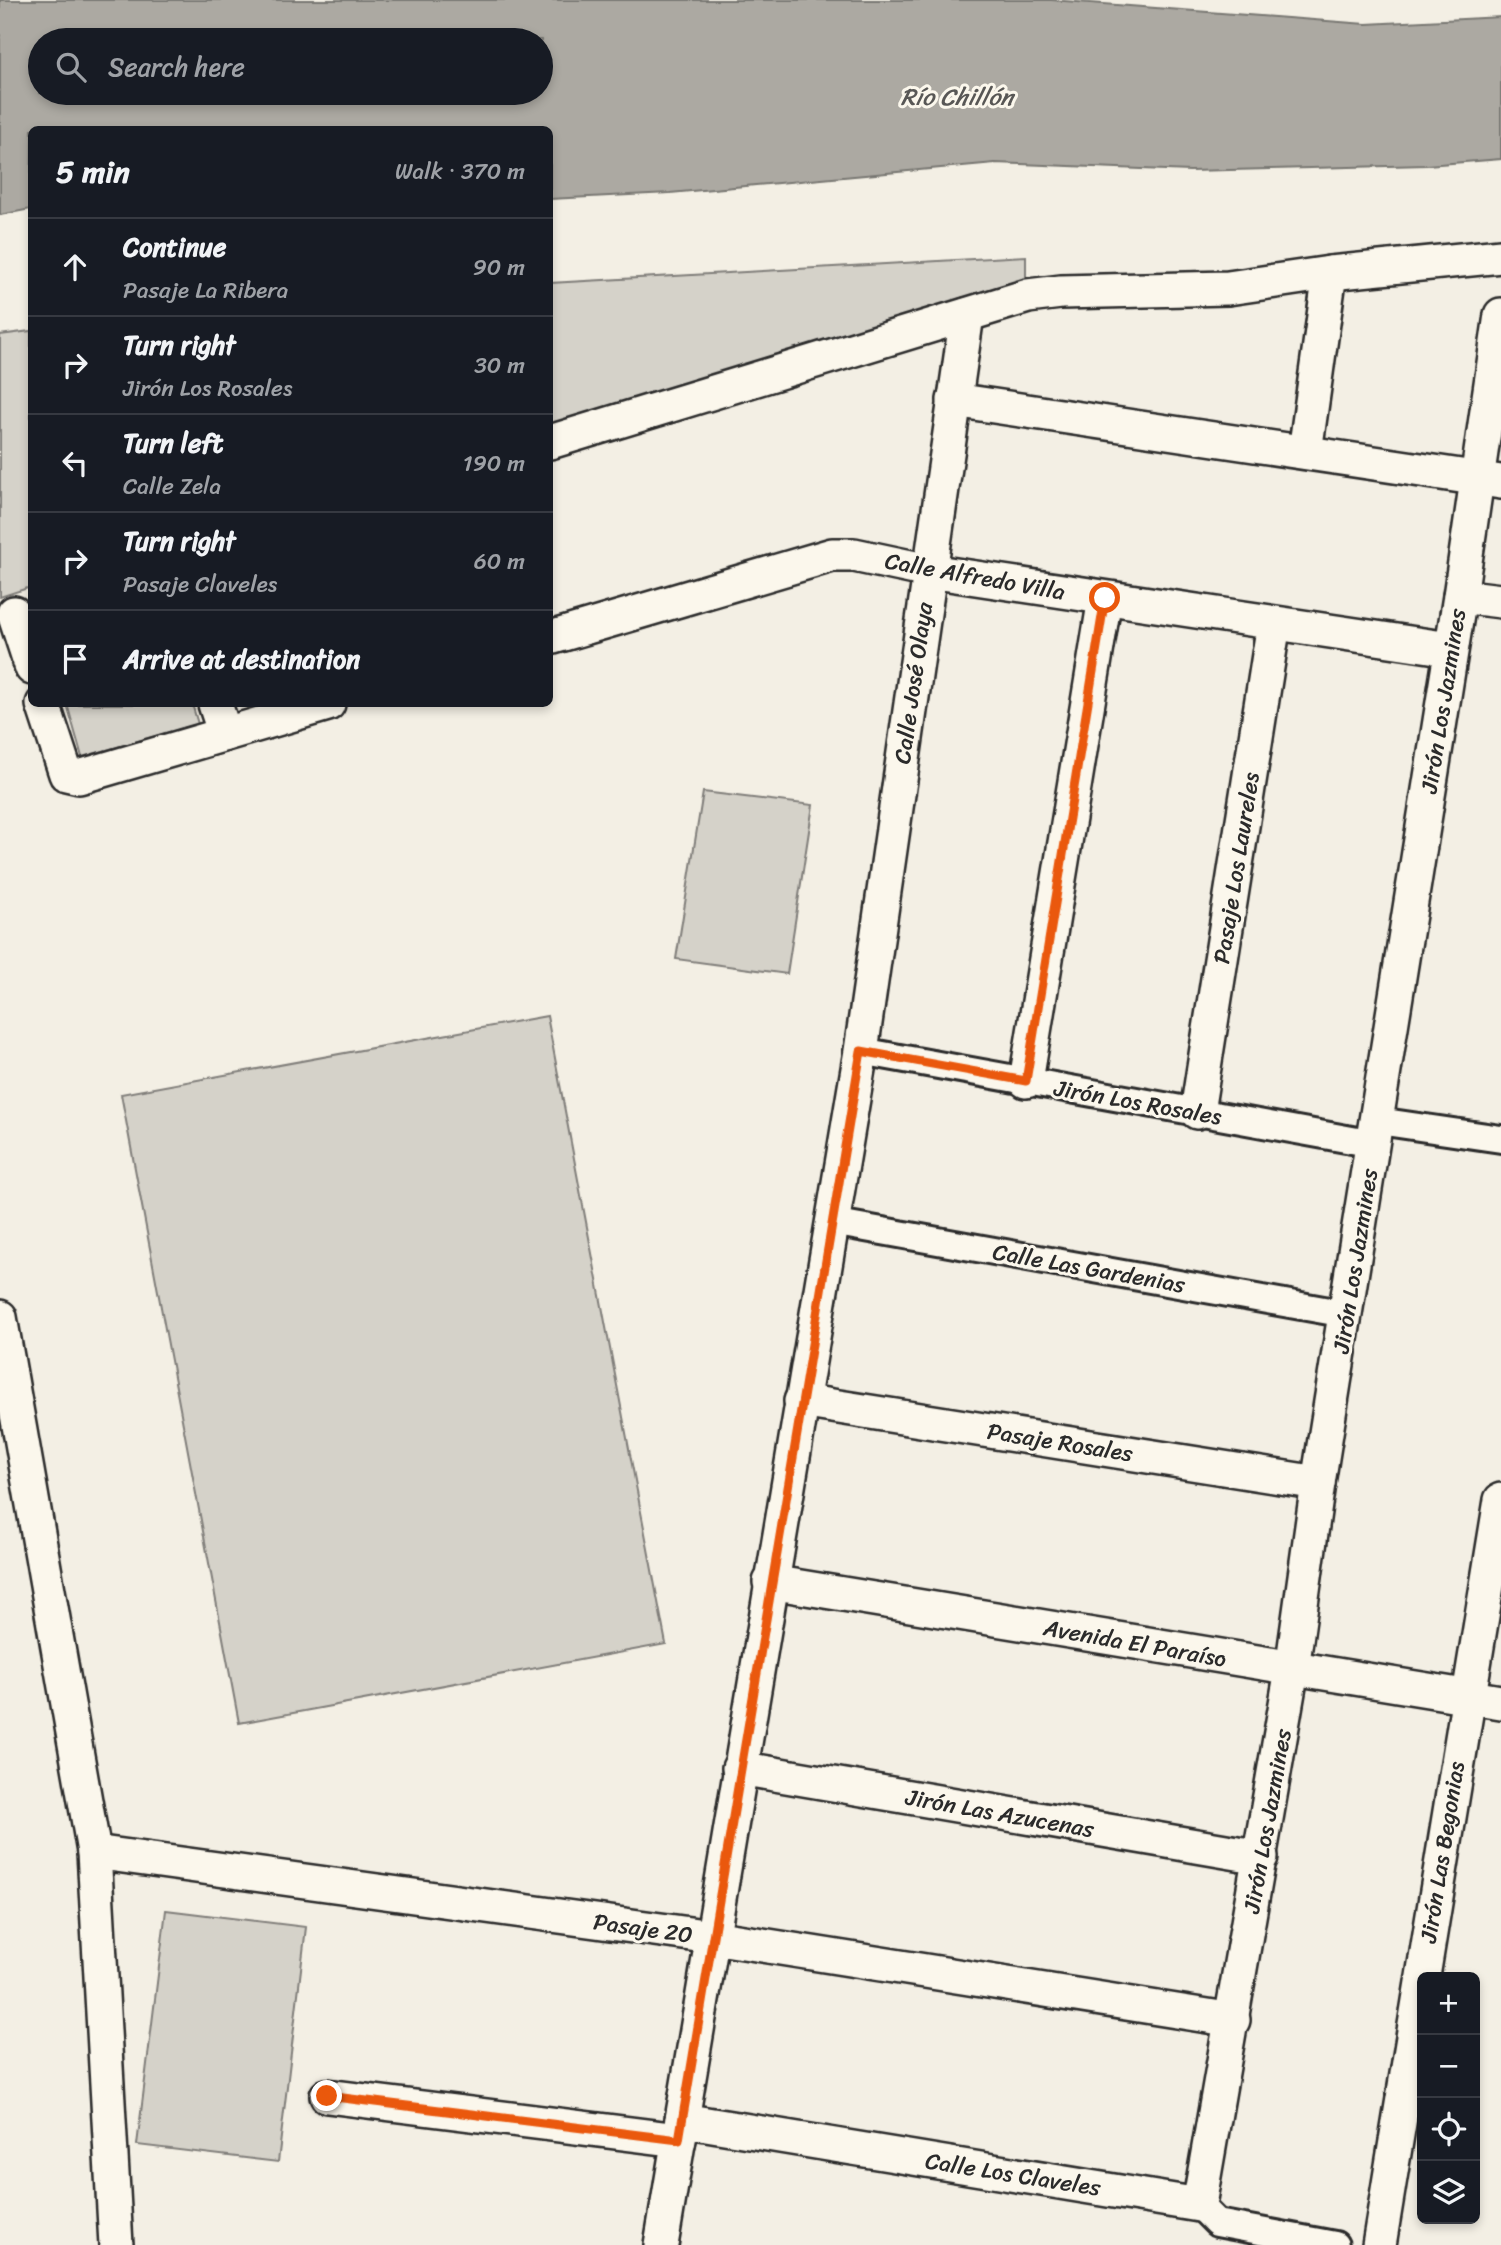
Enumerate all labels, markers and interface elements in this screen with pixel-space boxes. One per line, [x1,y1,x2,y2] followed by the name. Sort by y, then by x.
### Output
[28,28,553,105] search box
[108,44,245,90] text: Search here
[52,48,90,86] icon: search
[901,76,1016,118] water label: Río Chillón
[56,145,130,199] text: 5 min
[395,151,525,192] text: Walk · 370 m
[123,224,226,270] text: Continue
[473,247,525,288] text: 90 m
[56,248,94,286] icon: ahead
[123,270,288,311] text: Pasaje La Ribera
[123,322,236,368] text: Turn right
[474,345,525,386] text: 30 m
[56,346,94,384] icon: right
[123,368,292,409] text: Jirón Los Rosales
[123,420,223,466] text: Turn left
[463,443,525,484] text: 190 m
[56,444,94,482] icon: left
[123,466,221,507] text: Calle Zela
[123,518,236,564] text: Turn right
[882,540,1069,613] street label: Calle Alfredo Villa
[474,541,525,582] text: 60 m
[56,542,94,580] icon: right
[123,564,277,605] text: Pasaje Claveles
[1089,582,1120,613] route start
[882,599,945,766] street label: Calle José Olaya
[1409,605,1478,797] street label: Jirón Los Jazmines
[123,636,360,682] text: Arrive at destination
[56,640,94,678] icon: arrive
[1201,769,1272,967] street label: Pasaje Los Laureles
[1050,1067,1225,1137] street label: Jirón Los Rosales
[1321,1165,1390,1357] street label: Jirón Los Jazmines
[990,1231,1189,1306] street label: Calle Las Gardenias
[984,1411,1136,1474] street label: Pasaje Rosales
[1039,1607,1230,1680] street label: Avenida El Paraíso
[1231,1725,1304,1917] street label: Jirón Los Jazmines
[1408,1758,1477,1947] street label: Jirón Las Begonias
[902,1777,1098,1850] street label: Jirón Las Azucenas
[591,1901,695,1956] street label: Pasaje 20
[1417,1972,1480,2224] map controls
[1417,1972,1480,2035] button: +
[1417,2035,1480,2098] button: −
[311,2080,342,2111] route end
[1417,2098,1480,2161] button: locate
[922,2140,1104,2209] street label: Calle Los Claveles
[1417,2161,1480,2224] button: layers

